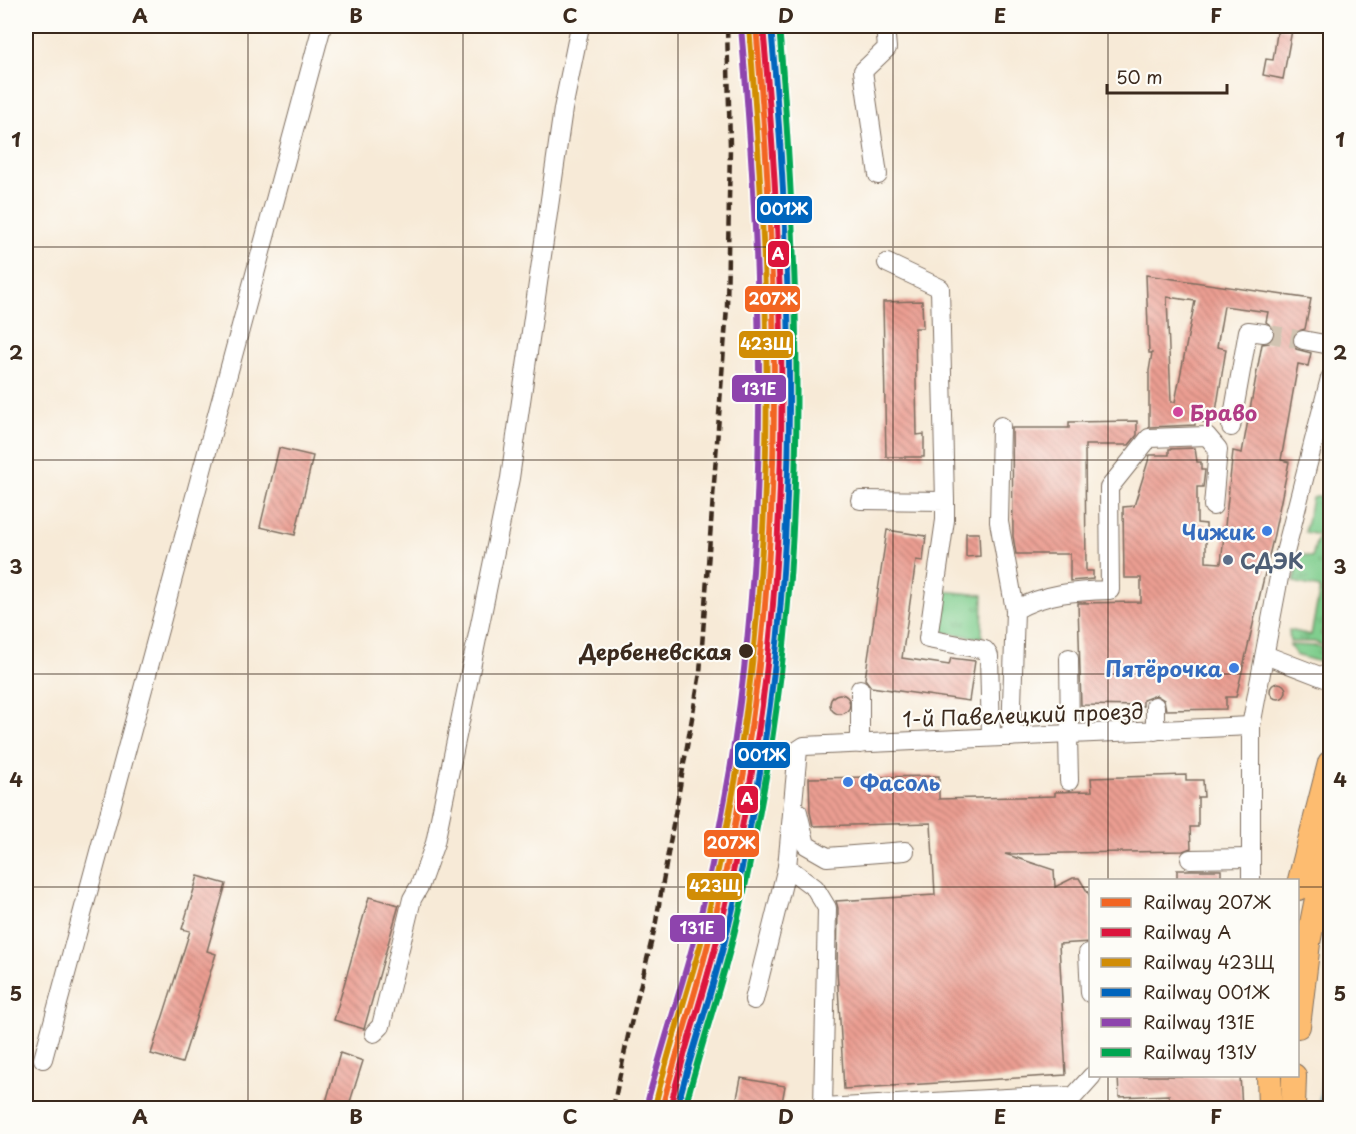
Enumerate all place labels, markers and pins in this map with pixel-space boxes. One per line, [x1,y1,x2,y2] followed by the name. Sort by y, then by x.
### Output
[1190,396,1257,428] place label: Браво
[1171,405,1185,419] marker: Браво
[1182,515,1256,547] place label: Чижик
[1260,524,1274,538] marker: Чижик
[1240,544,1304,576] place label: СДЭК
[1221,553,1235,567] marker: СДЭК
[578,635,732,667] place label: Дербеневская
[737,642,755,660] marker: Дербеневская
[1105,652,1222,684] place label: Пятёрочка
[1227,661,1241,675] marker: Пятёрочка
[860,766,940,798] place label: Фасоль
[841,775,855,789] marker: Фасоль

